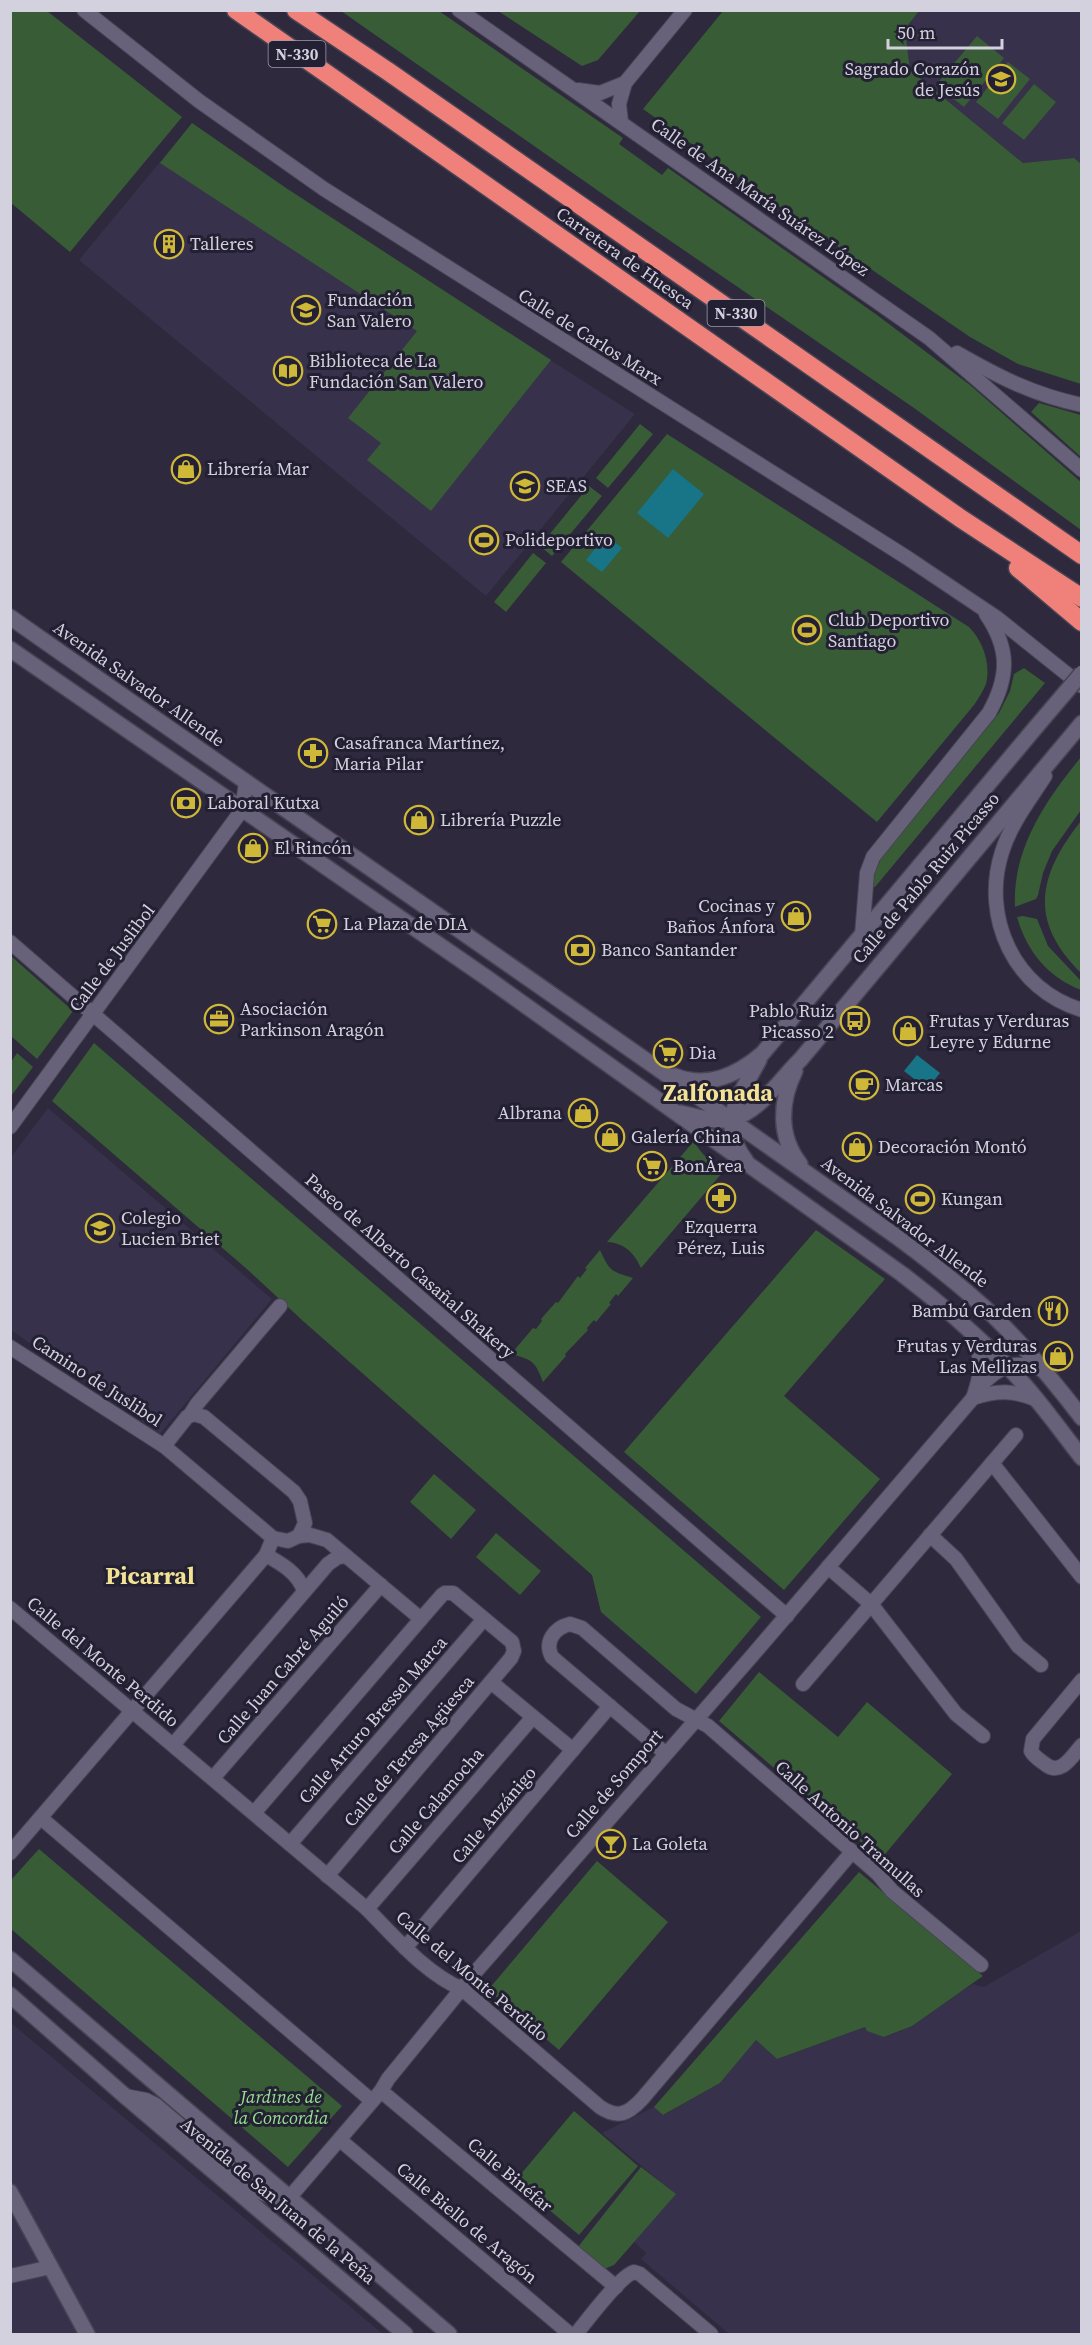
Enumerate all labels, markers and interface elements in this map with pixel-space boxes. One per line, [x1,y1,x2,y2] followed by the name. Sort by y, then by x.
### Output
[888,12,1002,50] scale bar
[897,20,935,45] text: 50 m
[268,41,326,67] road number: N-330
[845,56,980,102] place label: Sagrado Corazón de Jesús
[985,63,1017,95] school or university icon: Sagrado Corazón de Jesús
[646,111,875,282] street label: Calle de Ana María Suárez López
[551,201,700,315] street label: Carretera de Huesca
[153,228,185,260] building icon: Talleres
[190,231,254,256] place label: Talleres
[514,282,667,391] street label: Calle de Carlos Marx
[327,287,413,333] place label: Fundación San Valero
[290,294,322,326] school or university icon: Fundación San Valero
[708,300,764,326] road number: N-330
[309,348,483,394] place label: Biblioteca de La Fundación San Valero
[272,355,304,387] library icon: Biblioteca de La Fundación San Valero
[170,453,202,485] shop icon: Librería Mar
[207,456,309,481] place label: Librería Mar
[509,470,541,502] school or university icon: SEAS
[546,473,587,498] place label: SEAS
[468,524,500,556] sports icon: Polideportivo
[505,527,613,552] place label: Polideportivo
[828,607,949,653] place label: Club Deportivo Santiago
[791,614,823,646] sports icon: Club Deportivo Santiago
[49,615,230,752] street label: Avenida Salvador Allende
[334,730,505,776] place label: Casafranca Martínez, Maria Pilar
[297,737,329,769] pharmacy icon: Casafranca Martínez, Maria Pilar
[846,786,1005,969] street label: Calle de Pablo Ruiz Picasso
[170,787,202,819] bank icon: Laboral Kutxa
[207,790,320,815] place label: Laboral Kutxa
[403,804,435,836] shop icon: Librería Puzzle
[440,807,561,832] place label: Librería Puzzle
[237,832,269,864] shop icon: El Rincón
[274,835,352,860] place label: El Rincón
[666,893,776,939] place label: Cocinas y Baños Ánfora
[63,899,160,1017] street label: Calle de Juslibol
[780,900,812,932] shop icon: Cocinas y Baños Ánfora
[306,908,338,940] supermarket icon: La Plaza de DIA
[343,911,468,936] place label: La Plaza de DIA
[564,934,596,966] bank icon: Banco Santander
[601,937,737,962] place label: Banco Santander
[240,996,384,1042] place label: Asociación Parkinson Aragón
[749,998,834,1044] place label: Pablo Ruiz Picasso 2
[203,1003,235,1035] office icon: Asociación Parkinson Aragón
[839,1005,871,1037] bus stop icon: Pablo Ruiz Picasso 2
[929,1008,1070,1054] place label: Frutas y Verduras Leyre y Edurne
[892,1015,924,1047] shop icon: Frutas y Verduras Leyre y Edurne
[652,1037,684,1069] supermarket icon: Dia
[689,1040,717,1065] place label: Dia
[848,1069,880,1101] cafe icon: Marcas
[885,1072,943,1097] place label: Marcas
[663,1076,773,1109] district label: Zalfonada
[567,1097,599,1129] shop icon: Albrana
[498,1100,563,1125] place label: Albrana
[594,1121,626,1153] shop icon: Galería China
[631,1124,742,1149] place label: Galería China
[841,1131,873,1163] shop icon: Decoración Montó
[878,1134,1027,1159] place label: Decoración Montó
[636,1150,668,1182] supermarket icon: BonÀrea
[816,1150,994,1293] street label: Avenida Salvador Allende
[673,1153,743,1178] place label: BonÀrea
[300,1167,521,1364] street label: Paseo de Alberto Casañal Shakery
[705,1182,737,1214] pharmacy icon: Ezquerra Pérez, Luis
[904,1183,936,1215] sports icon: Kungan
[941,1186,1003,1211] place label: Kungan
[121,1205,220,1251] place label: Colegio Lucien Briet
[84,1212,116,1244] school or university icon: Colegio Lucien Briet
[677,1214,765,1260] place label: Ezquerra Pérez, Luis
[1037,1295,1069,1327] restaurant icon: Bambú Garden
[911,1298,1032,1323] place label: Bambú Garden
[27,1329,167,1432] street label: Camino de Juslibol
[897,1333,1037,1379] place label: Frutas y Verduras Las Mellizas
[1042,1340,1074,1372] shop icon: Frutas y Verduras Las Mellizas
[105,1559,195,1592] district label: Picarral
[22,1590,185,1733] street label: Calle del Monte Perdido
[211,1590,354,1749] street label: Calle Juan Cabré Aguiló
[293,1630,453,1809] street label: Calle Arturo Bressel Marca
[338,1669,480,1832] street label: Calle de Teresa Agüesca
[559,1724,668,1844] street label: Calle de Somport
[382,1741,490,1859] street label: Calle Calamocha
[770,1754,931,1903] street label: Calle Antonio Tramullas
[445,1761,542,1869] street label: Calle Anzánigo
[595,1828,627,1860] bar icon: La Goleta
[632,1831,708,1856] place label: La Goleta
[391,1904,554,2047] street label: Calle del Monte Perdido
[234,2084,329,2130] park label: Jardines de la Concordia
[175,2111,382,2290] street label: Avenida de San Juan de la Peña
[462,2132,559,2218] street label: Calle Binéfar
[391,2156,543,2289] street label: Calle Biello de Aragón

